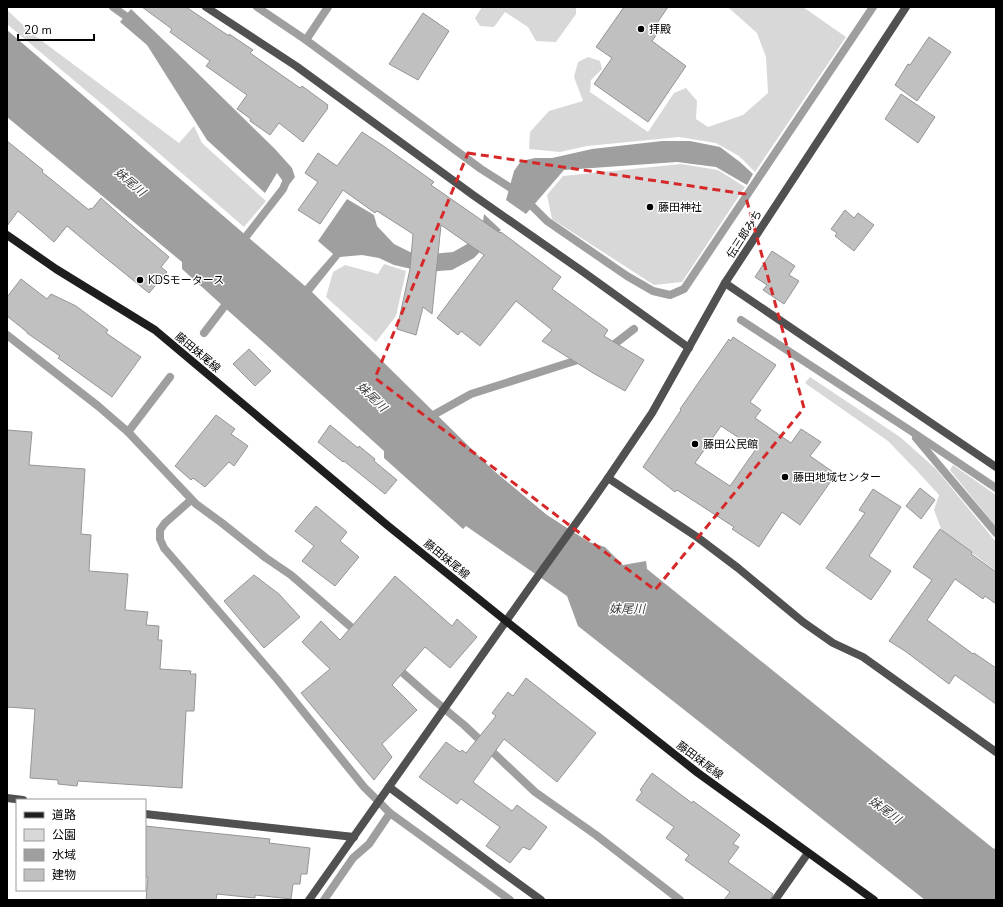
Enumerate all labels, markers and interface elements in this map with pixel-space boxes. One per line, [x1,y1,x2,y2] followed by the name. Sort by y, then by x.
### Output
[18,16,94,42] scale bar
[24,22,52,38] text: 20 m
[649,22,671,37] place label: 拝殿
[636,24,646,34] marker: 拝殿
[111,164,150,201] water label: 妹尾川
[658,200,702,215] place label: 藤田神社
[645,202,655,212] marker: 藤田神社
[723,207,766,261] street label: 伝三郎みち
[148,273,224,288] place label: KDSモータース
[135,275,145,285] marker: KDSモータース
[172,329,224,376] street label: 藤田妹尾線
[353,379,392,417] water label: 妹尾川
[703,437,758,452] place label: 藤田公民館
[690,439,700,449] marker: 藤田公民館
[793,470,881,485] place label: 藤田地域センター
[780,472,790,482] marker: 藤田地域センター
[421,536,473,583] street label: 藤田妹尾線
[609,601,647,617] water label: 妹尾川
[673,738,726,783] street label: 藤田妹尾線
[866,793,906,828] water label: 妹尾川
[16,799,146,891] legend
[52,807,76,823] text: 道路
[52,827,76,843] text: 公園
[52,847,76,863] text: 水域
[52,867,76,883] text: 建物

